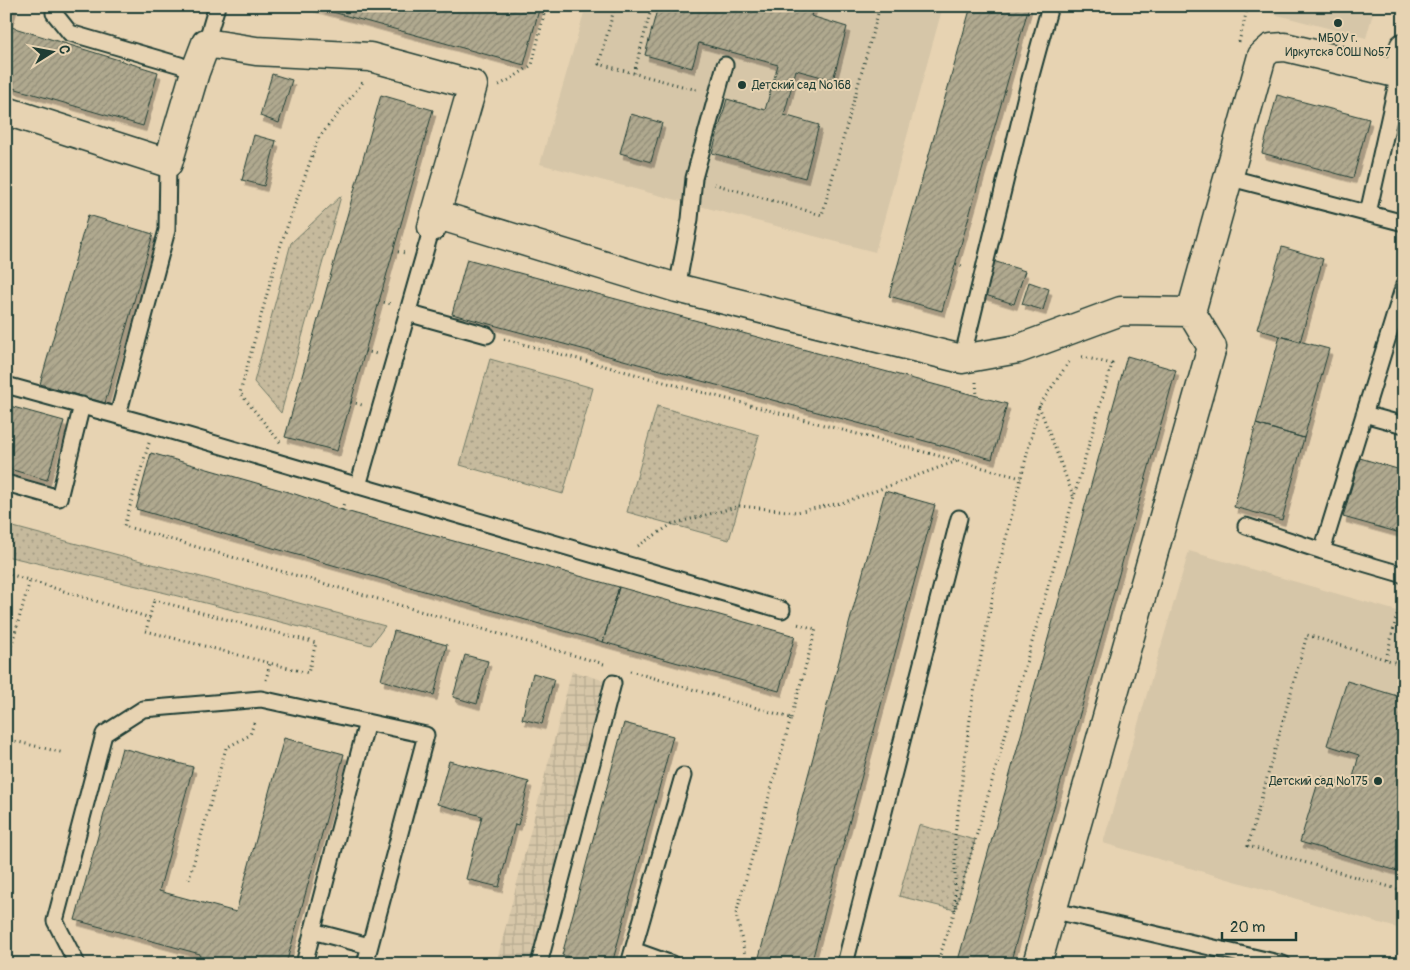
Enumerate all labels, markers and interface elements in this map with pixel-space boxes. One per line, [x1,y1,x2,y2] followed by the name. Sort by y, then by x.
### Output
[1332,17,1344,29] marker: МБОУ г. Иркутска СОШ №57
[28,28,78,78] north arrow
[1285,31,1391,60] place label: МБОУ г. Иркутска СОШ №57
[55,44,74,56] text: С
[751,78,851,93] place label: Детский сад №168
[736,79,748,91] marker: Детский сад №168
[1268,774,1368,789] place label: Детский сад №175
[1372,775,1384,787] marker: Детский сад №175
[1222,910,1296,942] scale bar
[1230,918,1265,937] text: 20 m

